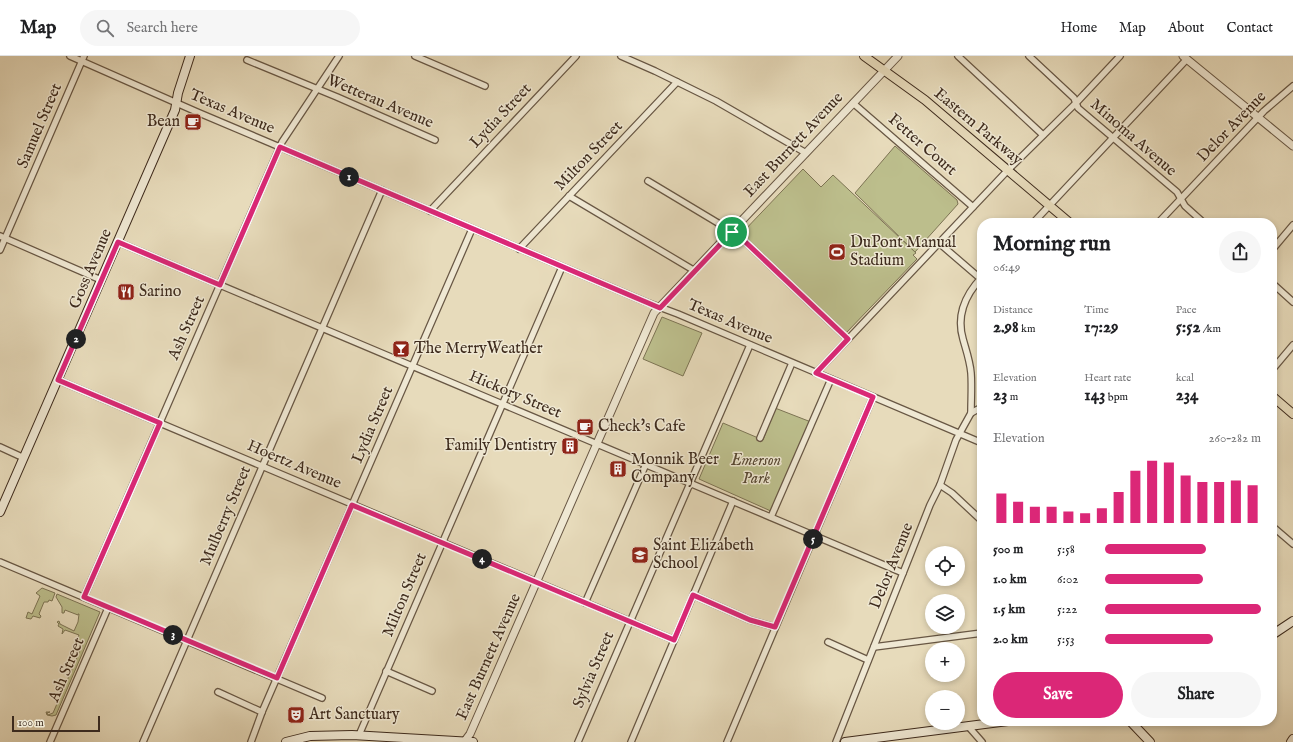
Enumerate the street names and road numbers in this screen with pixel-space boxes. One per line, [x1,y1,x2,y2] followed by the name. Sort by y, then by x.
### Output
[324,71,436,133] street label: Wetterau Avenue
[466,79,536,153] street label: Lydia Street
[13,80,67,172] street label: Samuel Street
[930,84,1027,170] street label: Eastern Parkway
[187,85,277,139] street label: Texas Avenue
[1193,87,1271,167] street label: Delor Avenue
[740,88,848,202] street label: East Burnett Avenue
[1086,95,1180,181] street label: Minoma Avenue
[883,110,961,181] street label: Fetter Court
[551,117,628,195] street label: Milton Street
[65,226,117,312] street label: Goss Avenue
[164,292,210,364] street label: Ash Street
[685,295,775,349] street label: Texas Avenue
[466,366,565,424] street label: Hickory Street
[348,383,398,466] street label: Lydia Street
[244,436,344,494] street label: Hoertz Avenue
[196,463,256,569] street label: Mulberry Street
[866,520,918,612] street label: Delor Avenue
[378,549,432,640] street label: Milton Street
[452,591,526,723] street label: East Burnett Avenue
[569,628,619,711] street label: Sylvia Street
[44,634,90,706] street label: Ash Street

